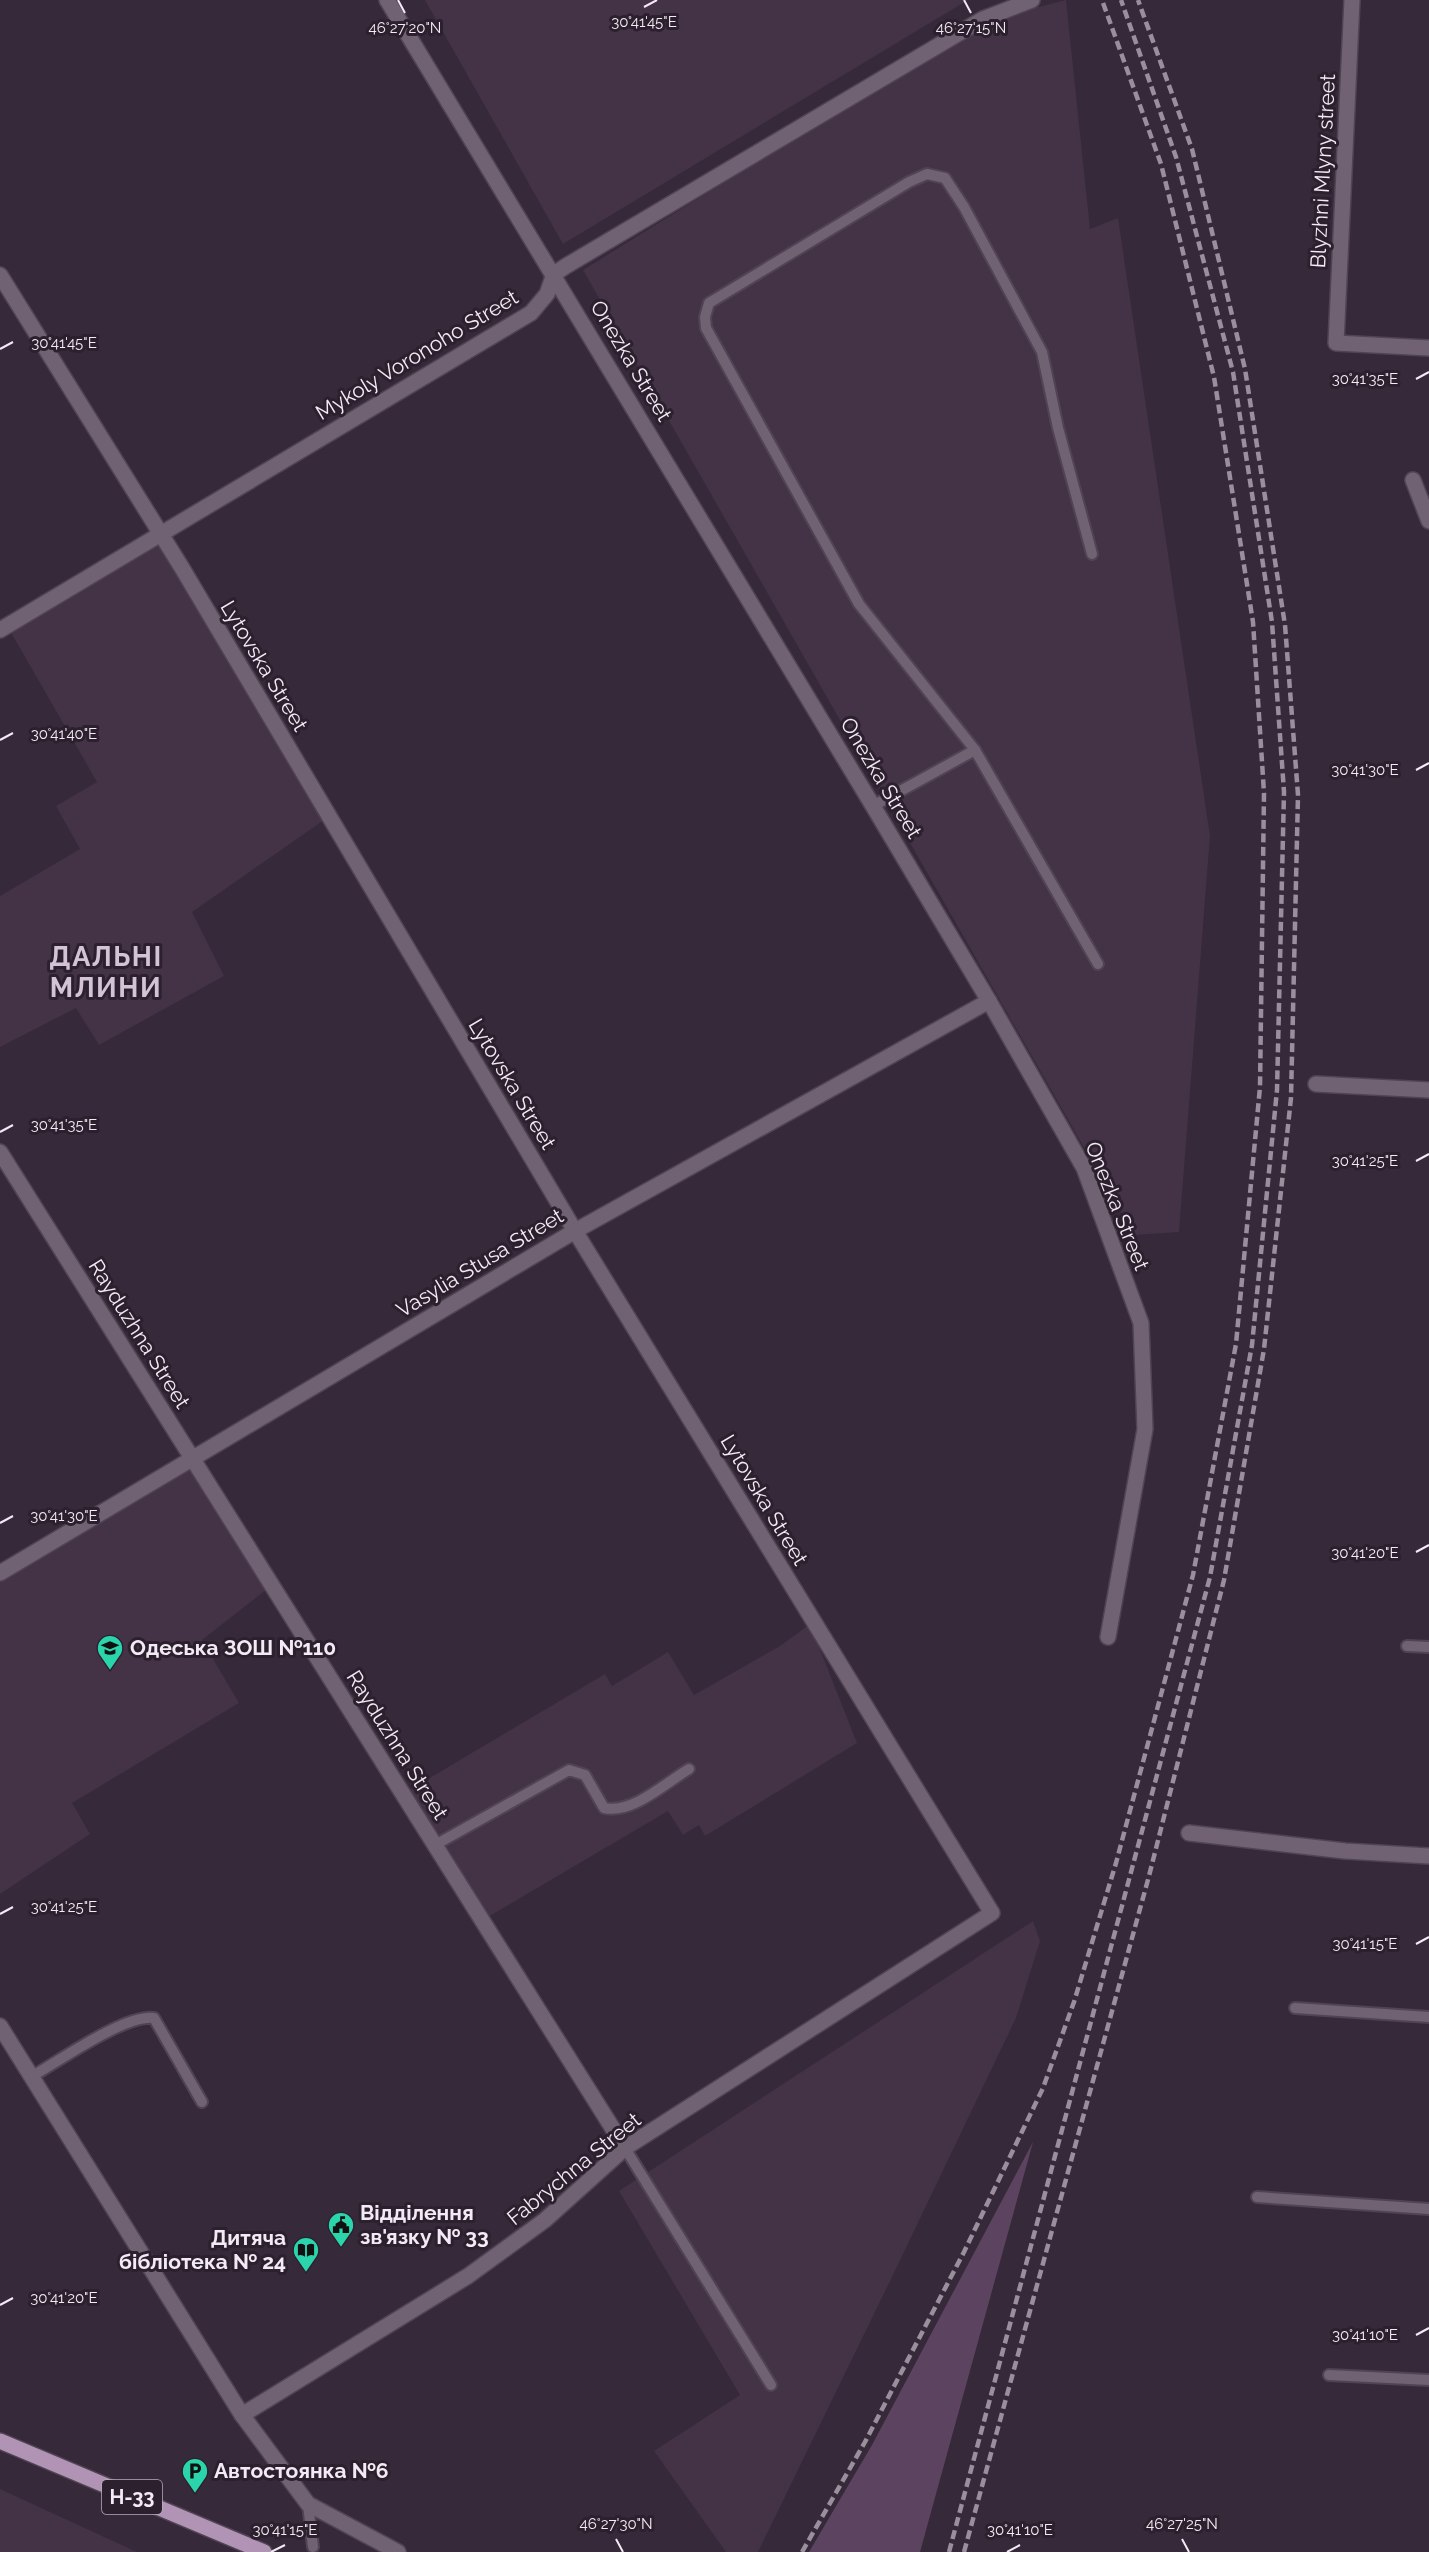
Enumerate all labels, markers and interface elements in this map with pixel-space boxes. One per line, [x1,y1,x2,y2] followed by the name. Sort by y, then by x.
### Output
[611,13,677,31] text: 30°41'45"E
[369,19,441,37] text: 46°27'20"N
[936,19,1006,37] text: 46°27'15"N
[1305,73,1340,269] street label: Blyzhni Mlyny street
[311,284,522,425] street label: Mykoly Voronoho Street
[586,296,677,426] street label: Onezka Street
[31,334,97,352] text: 30°41'45"E
[1332,370,1398,388] text: 30°41'35"E
[216,596,313,736] street label: Lytovska Street
[836,713,927,843] street label: Onezka Street
[31,725,97,743] text: 30°41'40"E
[1331,761,1399,779] text: 30°41'30"E
[49,941,163,1003] district label: ДАЛЬНІ МЛИНИ
[464,1014,561,1154] street label: Lytovska Street
[31,1116,97,1134] text: 30°41'35"E
[1080,1138,1155,1274] street label: Onezka Street
[1332,1152,1398,1170] text: 30°41'25"E
[392,1203,568,1322] street label: Vasylia Stusa Street
[84,1255,195,1413] street label: Rayduzhna Street
[716,1430,813,1570] street label: Lytovska Street
[30,1507,98,1525] text: 30°41'30"E
[1331,1544,1399,1562] text: 30°41'20"E
[95,1633,125,1671] school or university icon: Одеська ЗОШ №110
[130,1635,336,1660] place label: Одеська ЗОШ №110
[342,1666,453,1824] street label: Rayduzhna Street
[31,1898,97,1916] text: 30°41'25"E
[1333,1935,1397,1953] text: 30°41'15"E
[502,2107,646,2230] street label: Fabrychna Street
[360,2200,489,2249] place label: Відділення зв'язку № 33
[326,2210,356,2248] public building icon: Відділення зв'язку № 33
[119,2225,286,2274] place label: Дитяча бібліотека № 24
[291,2235,321,2273] library icon: Дитяча бібліотека № 24
[30,2289,98,2307] text: 30°41'20"E
[1332,2326,1398,2344] text: 30°41'10"E
[180,2456,210,2494] parking icon: Автостоянка №6
[214,2458,389,2483] place label: Автостоянка №6
[102,2480,162,2514] road number: Н-33
[580,2515,652,2533] text: 46°27'30"N
[1146,2515,1218,2533] text: 46°27'25"N
[253,2521,317,2539] text: 30°41'15"E
[987,2521,1053,2539] text: 30°41'10"E

